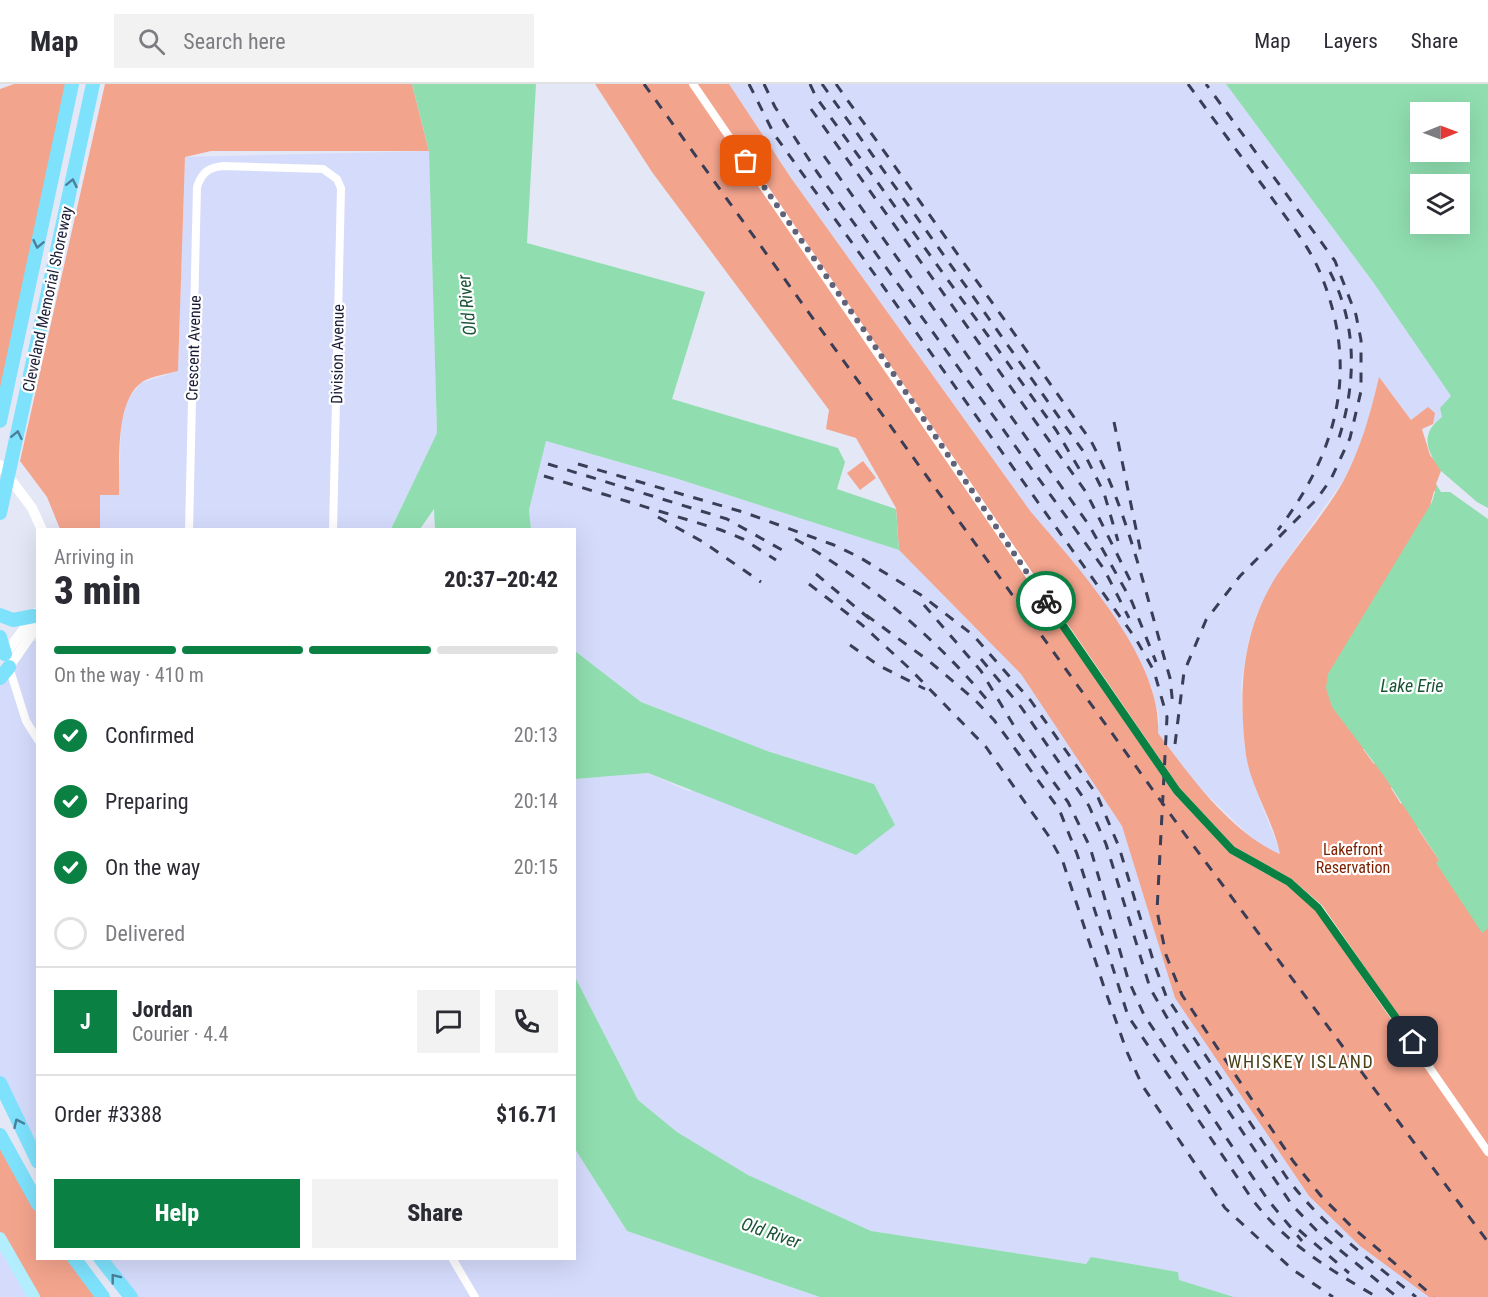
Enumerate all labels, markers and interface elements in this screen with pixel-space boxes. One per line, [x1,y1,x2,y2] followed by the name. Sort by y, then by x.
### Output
[114,14,534,68] search box
[30,25,78,58] text: Map
[135,25,168,58] icon: search
[183,29,286,54] text: Search here
[1254,29,1291,53] text: Map
[1324,29,1378,53] text: Layers
[1411,29,1458,53] text: Share
[1410,102,1470,162] north arrow
[1410,102,1470,234] map controls
[720,135,771,186] pin
[729,144,762,177] icon: bag
[1410,174,1470,234] button: layers
[64,179,77,189] one-way arrow
[19,204,77,394] street label: Cleveland Memorial Shoreway
[32,239,45,249] one-way arrow
[453,273,480,337] water label: Old River
[182,295,205,401] street label: Crescent Avenue
[327,304,348,404] street label: Division Avenue
[10,431,23,441] one-way arrow
[54,545,134,569] text: Arriving in
[444,567,558,592] text: 20:37–20:42
[54,568,141,614] text: 3 min
[1016,571,1076,631] courier
[1030,585,1063,618] icon: bike
[54,663,204,687] text: On the way · 410 m
[1381,675,1443,696] water label: Lake Erie
[54,719,87,752] icon: check
[105,723,194,748] text: Confirmed
[514,723,558,747] text: 20:13
[54,785,87,818] icon: check
[105,789,189,814] text: Preparing
[514,789,558,813] text: 20:14
[1316,840,1390,877] park label: Lakefront Reservation
[54,851,87,884] icon: check
[105,855,200,880] text: On the way
[514,855,558,879] text: 20:15
[105,921,185,946] text: Delivered
[417,990,480,1053] button: chat
[495,990,558,1053] button: phone
[132,997,193,1022] text: Jordan
[80,1009,91,1034] text: J
[1387,1016,1438,1067] pin
[132,1022,228,1046] text: Courier · 4.4
[1396,1025,1429,1058] icon: home
[1228,1051,1374,1072] district label: WHISKEY ISLAND
[54,1102,162,1127] text: Order #3388
[496,1102,558,1127] text: $16.71
[13,1119,25,1130] one-way arrow
[54,1179,300,1248] button: Help
[312,1179,558,1248] button: Share
[739,1213,804,1253] water label: Old River
[112,1274,123,1285] one-way arrow

